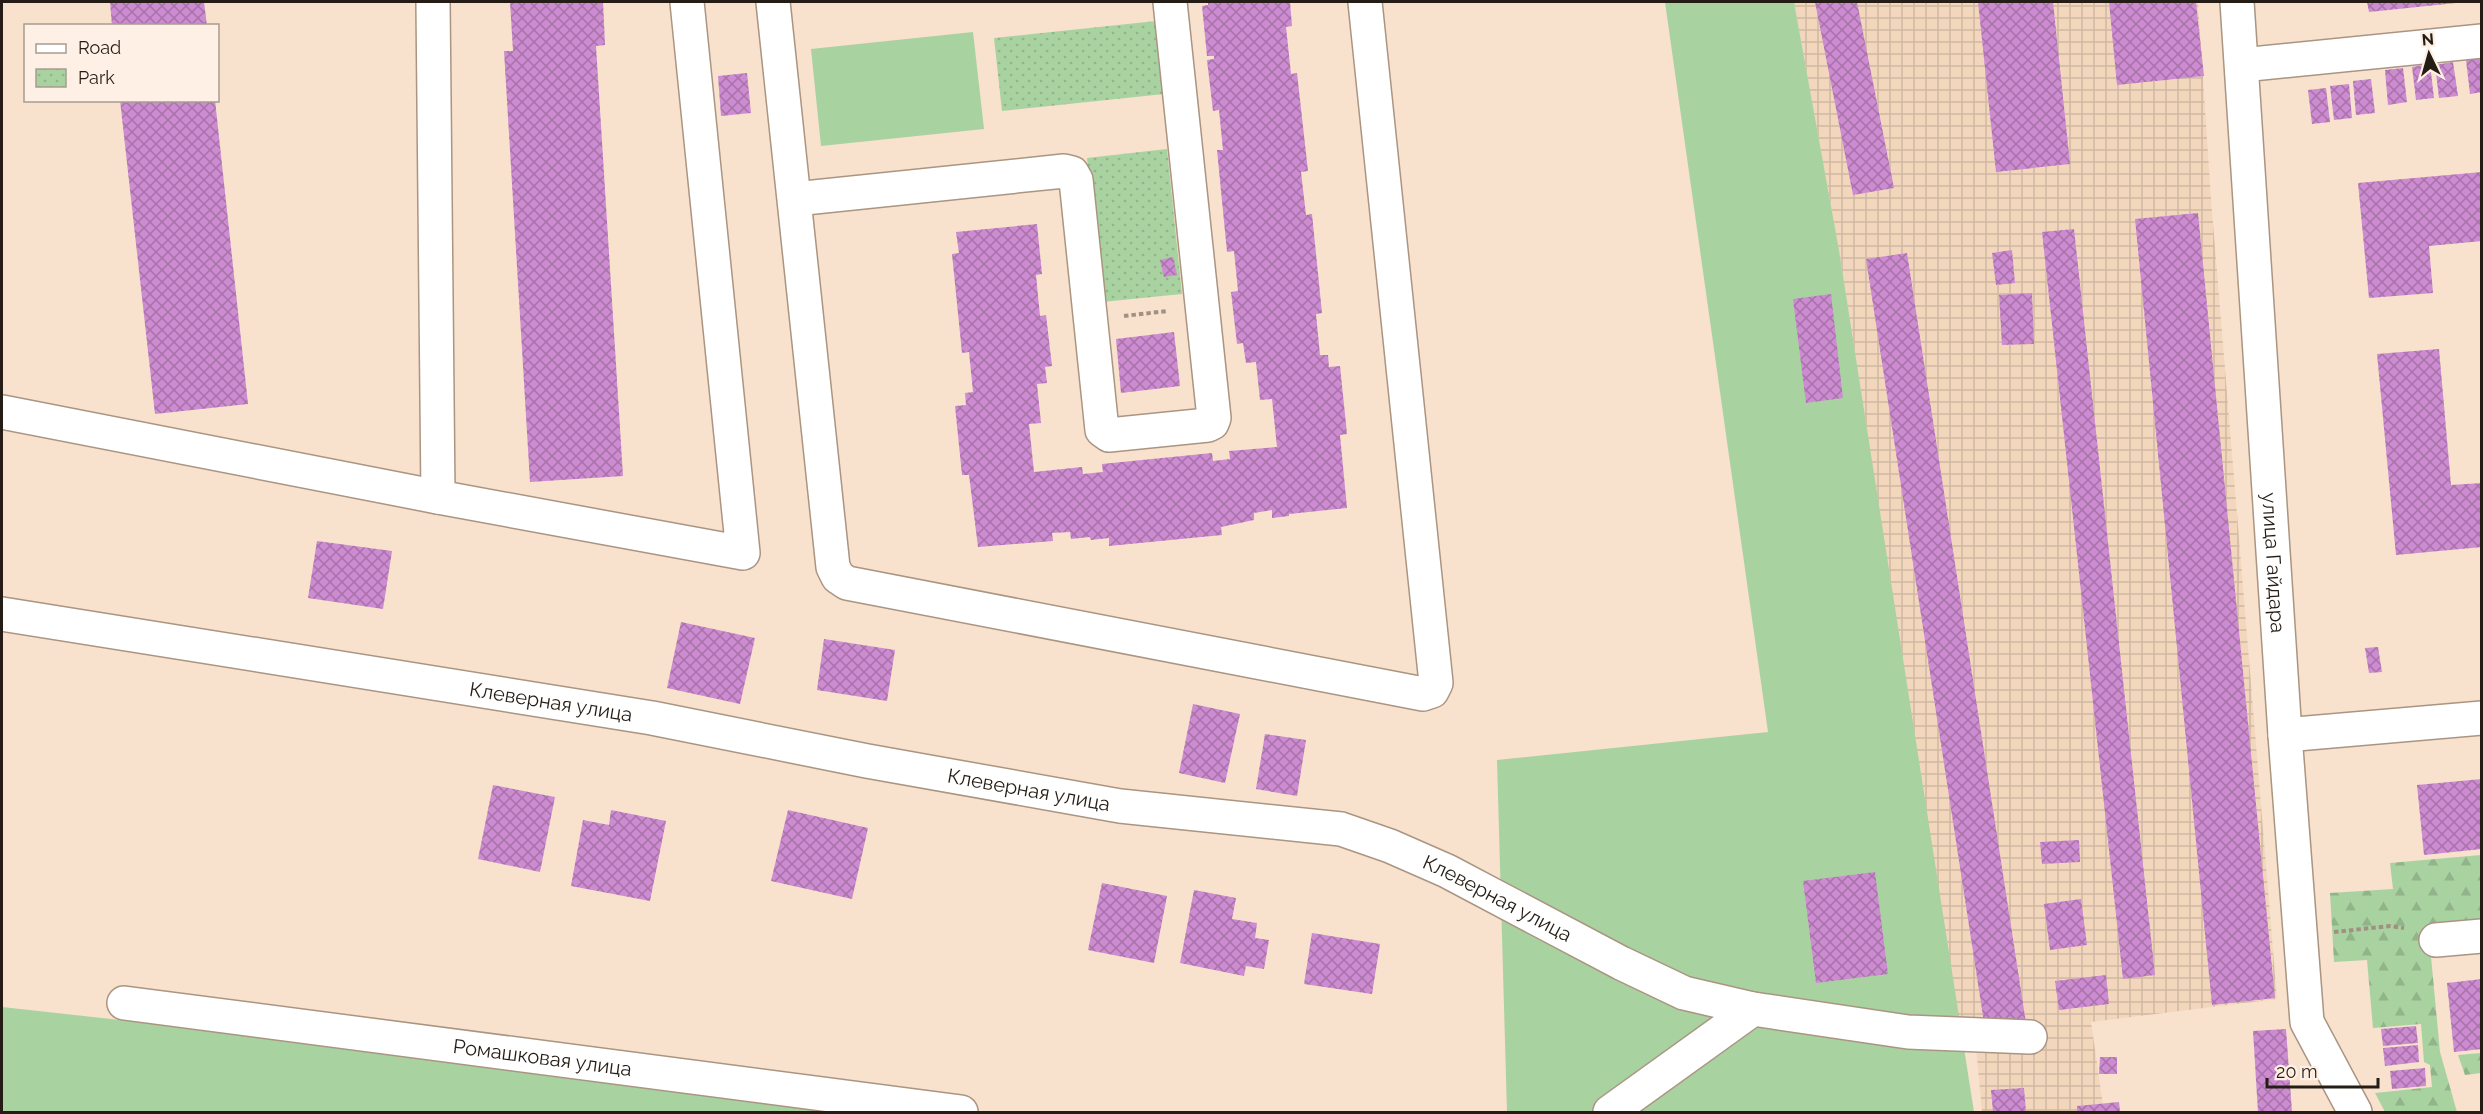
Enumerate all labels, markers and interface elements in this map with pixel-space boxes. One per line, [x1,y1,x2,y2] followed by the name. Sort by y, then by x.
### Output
[24,24,219,102] legend
[2399,24,2459,84] north arrow
[2421,30,2435,50] text: N
[78,37,121,58] text: Road
[78,67,115,88] text: Park
[2257,492,2290,634] street label: улица Гайдара
[468,677,634,727] street label: Клеверная улица
[946,764,1112,816] street label: Клеверная улица
[1419,850,1576,947] street label: Клеверная улица
[452,1034,633,1081] street label: Ромашковая улица
[2267,1051,2378,1089] scale bar
[2276,1061,2318,1082] text: 20 m

